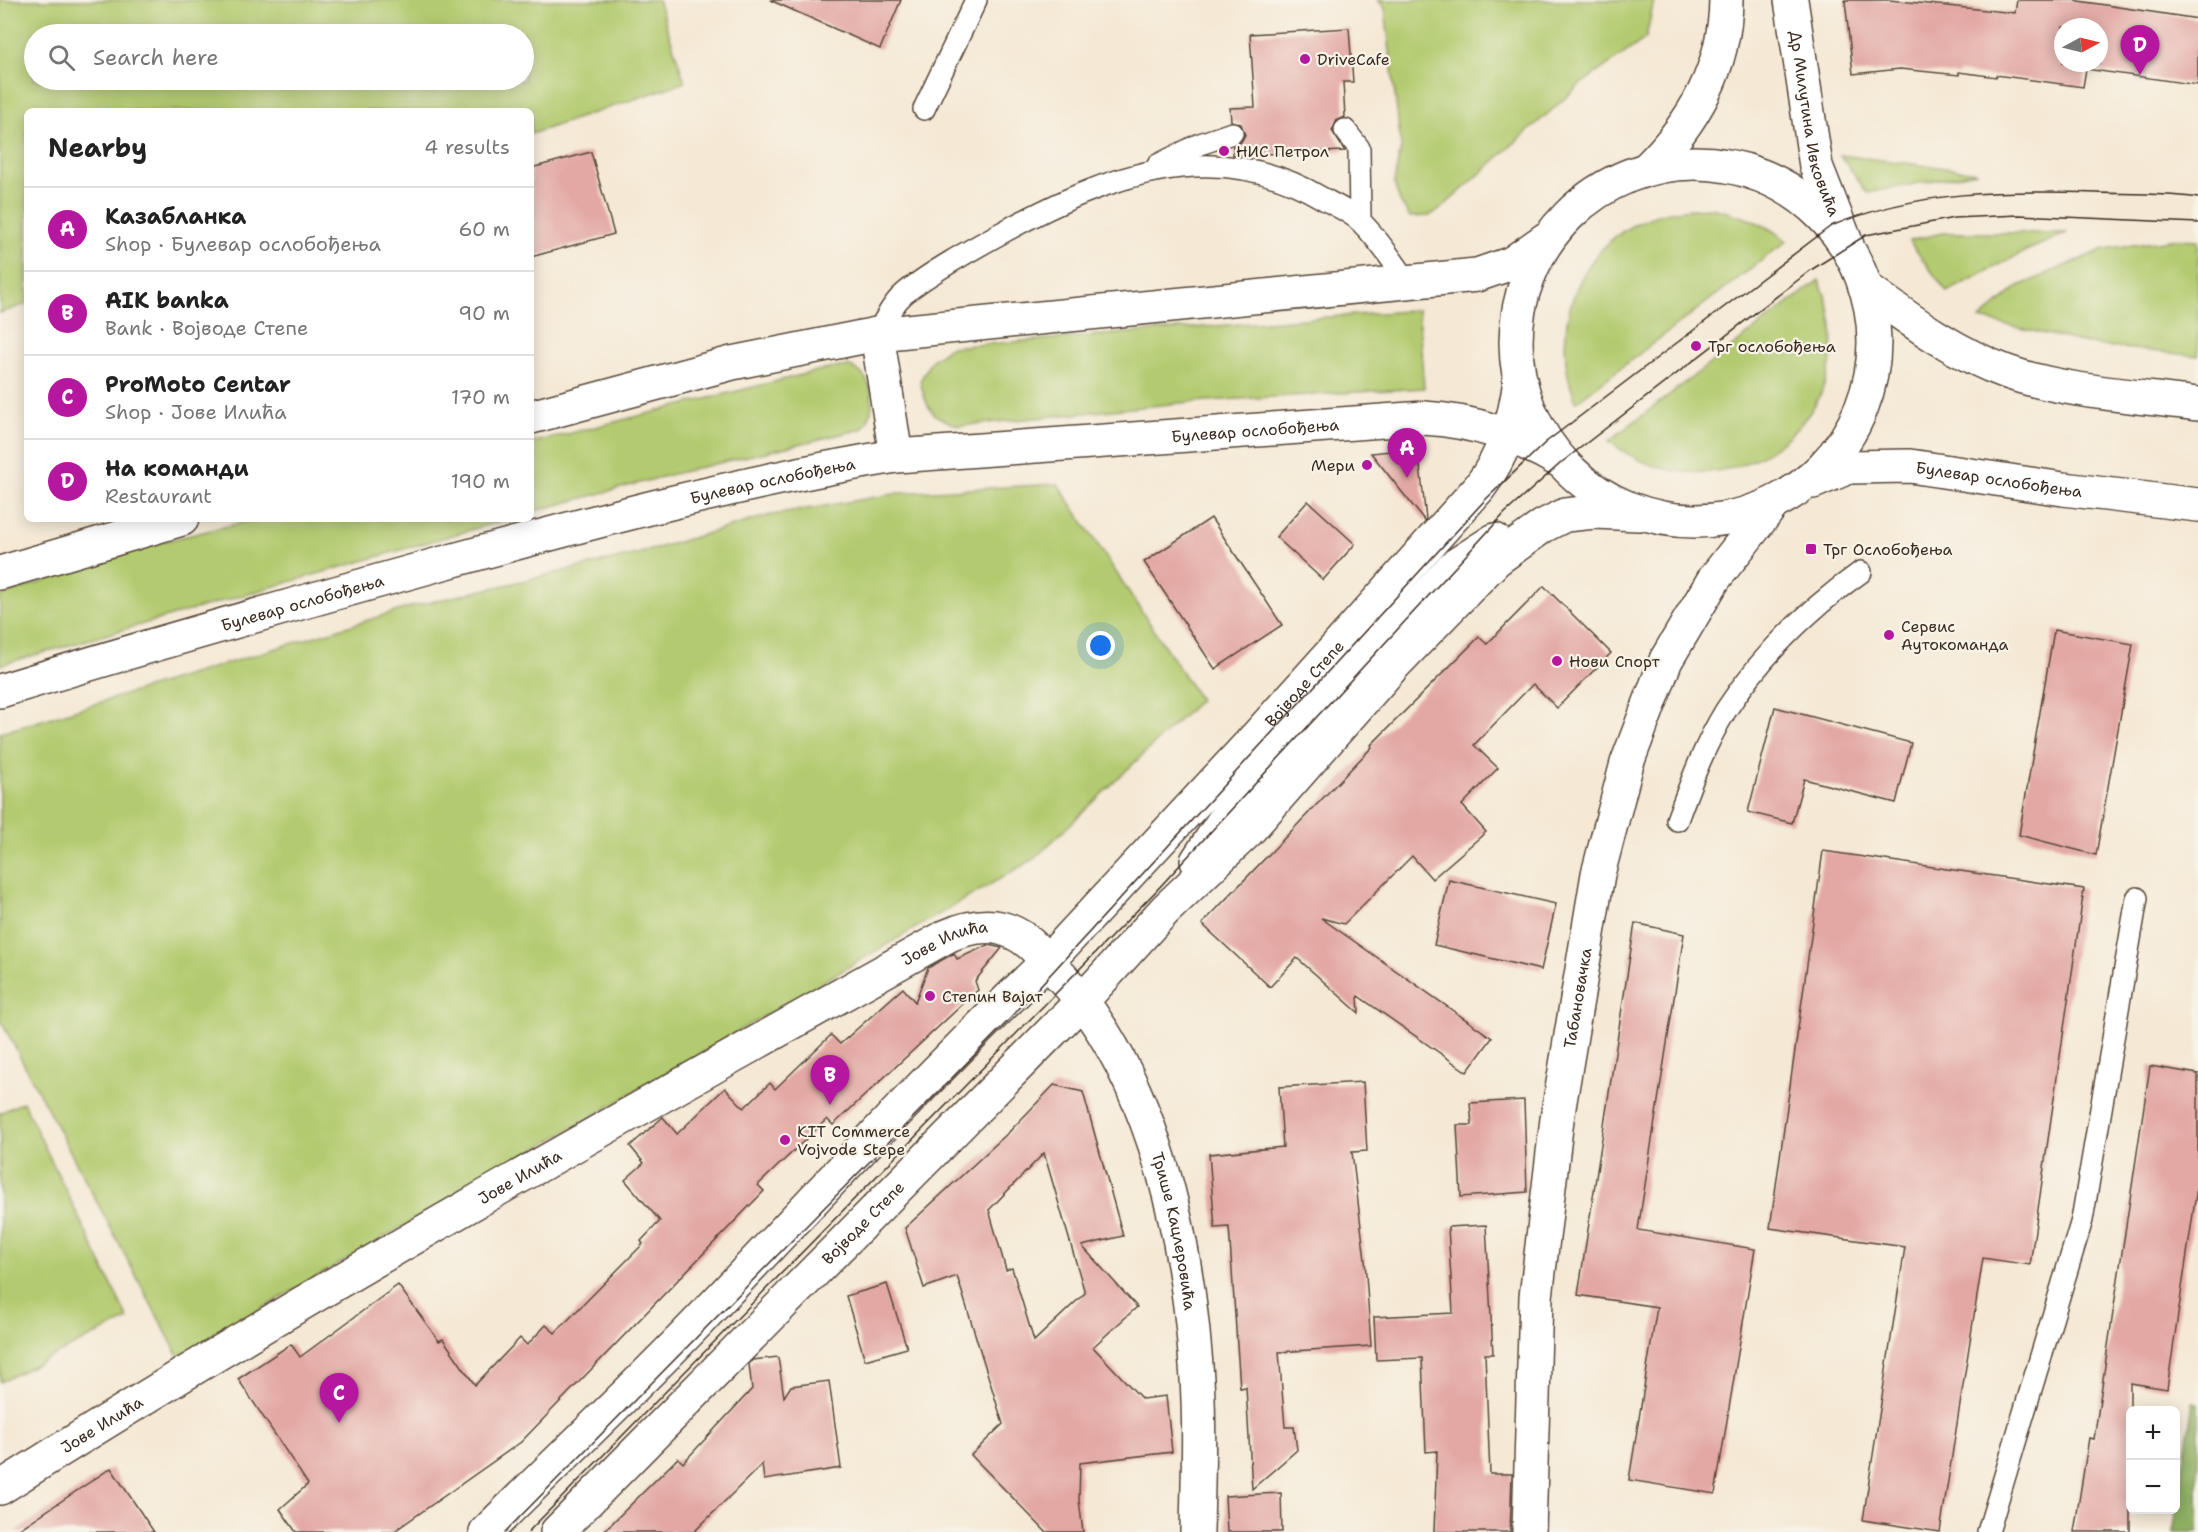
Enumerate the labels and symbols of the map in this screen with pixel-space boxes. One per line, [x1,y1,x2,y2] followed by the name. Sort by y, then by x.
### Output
[2054,18,2108,72] north arrow
[2120,26,2160,75] pin: D
[1785,29,1845,219] street label: Др Милутина Ивковића
[1317,49,1390,70] place label: DriveCafe
[1298,52,1312,66] marker: DriveCafe
[1236,141,1329,162] place label: НИС Петрол
[1217,144,1231,158] marker: НИС Петрол
[1708,336,1836,357] place label: Трг ослобођења
[1689,339,1703,353] marker: Трг ослобођења
[1171,414,1340,447] street label: Булевар ослобођења
[1388,428,1426,478] pin: A
[688,453,857,508] street label: Булевар ослобођења
[1311,455,1355,476] place label: Мери
[1914,456,2083,502] street label: Булевар ослобођења
[1360,458,1374,472] marker: Мери
[1823,539,1953,560] place label: Трг Ослобођења
[1804,542,1818,556] marker: Трг Ослобођења
[219,569,386,636] street label: Булевар ослобођења
[1901,616,2008,655] place label: Сервис Аутокоманда
[1882,628,1896,642] marker: Сервис Аутокоманда
[1086,631,1115,660] your location
[1260,636,1348,731] street label: Војводе Степе
[1569,651,1660,672] place label: Нови Спорт
[1550,654,1564,668] marker: Нови Спорт
[898,916,988,970] street label: Јове Илића
[1559,946,1596,1050] street label: Табановачка
[942,986,1044,1007] place label: Степин Вајат
[923,989,937,1003] marker: Степин Вајат
[810,1056,850,1105] pin: B
[797,1121,910,1160] place label: KIT Commerce Vojvode Stepe
[778,1133,792,1147] marker: KIT Commerce Vojvode Stepe
[474,1144,565,1209] street label: Јове Илића
[1147,1149,1201,1312] street label: Трише Кацлеровића
[817,1176,909,1269] street label: Војводе Степе
[320,1374,358,1423] pin: C
[57,1391,147,1458] street label: Јове Илића

